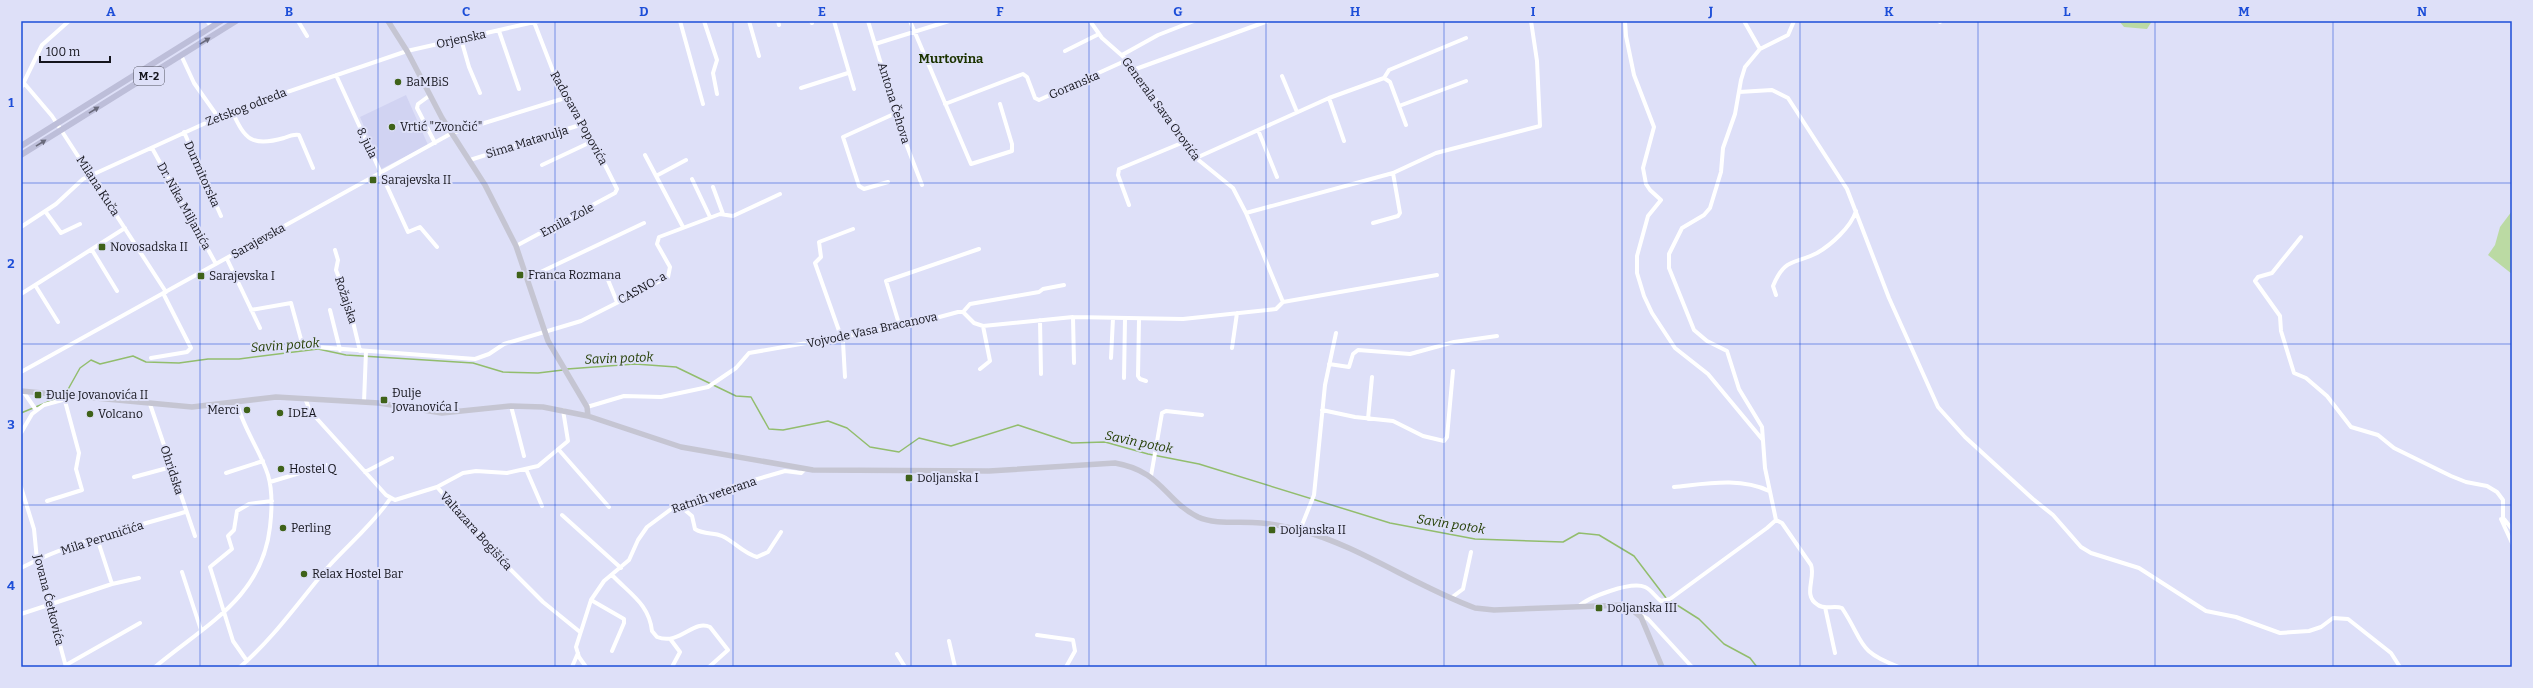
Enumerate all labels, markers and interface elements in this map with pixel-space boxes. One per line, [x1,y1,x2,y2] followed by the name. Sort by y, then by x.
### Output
[106,4,116,19] text: A
[285,4,293,19] text: B
[462,4,470,19] text: C
[639,4,649,19] text: D
[818,4,826,19] text: E
[996,4,1004,19] text: F
[1173,4,1183,19] text: G
[1350,4,1360,19] text: H
[1531,4,1536,19] text: I
[1708,4,1714,19] text: J
[1884,4,1894,19] text: K
[2063,4,2071,19] text: L
[2238,4,2250,19] text: M
[2417,4,2427,19] text: N
[435,27,487,51] street label: Orjenska
[200,37,210,45] one-way arrow
[40,38,110,64] scale bar
[46,45,81,59] text: 100 m
[919,51,984,66] district label: Murtovina
[1119,55,1203,164] street label: Generala Sava Orovića
[875,60,914,146] street label: Antona Čehova
[134,67,164,85] road number: M-2
[1047,68,1102,102] street label: Goranska
[547,69,611,168] street label: Radosava Popovića
[406,75,449,89] place label: BaMBiS
[393,77,403,87] marker: BaMBiS
[204,85,289,129] street label: Zetskog odreda
[8,95,14,110] text: 1
[88,106,100,113] one-way arrow
[400,120,482,134] place label: Vrtić "Zvončić"
[387,122,397,132] marker: Vrtić "Zvončić"
[484,123,570,161] street label: Sima Matavulja
[354,125,380,161] street label: 8. jula
[35,139,47,146] one-way arrow
[181,139,223,210] street label: Durmitorska
[73,153,123,219] street label: Milana Kuča
[154,160,214,252] street label: Dr. Nika Miljanića
[381,173,451,187] place label: Sarajevska II
[368,175,378,185] marker: Sarajevska II
[538,200,596,240] street label: Emila Zole
[229,220,288,262] street label: Sarajevska
[110,240,188,254] place label: Novosadska II
[97,242,107,252] marker: Novosadska II
[7,256,15,271] text: 2
[528,268,621,282] place label: Franca Rozmana
[209,269,275,283] place label: Sarajevska I
[615,269,669,307] street label: CASNO-a
[515,270,525,280] marker: Franca Rozmana
[196,271,206,281] marker: Sarajevska I
[332,275,360,326] street label: Rožajska
[805,309,939,351] street label: Vojvode Vasa Bracanova
[250,335,321,355] water label: Savin potok
[584,349,655,367] water label: Savin potok
[391,386,458,414] place label: Đulje Jovanovića I
[46,388,148,402] place label: Đulje Jovanovića II
[33,390,43,400] marker: Đulje Jovanovića II
[379,395,389,405] marker: Đulje Jovanovića I
[207,403,239,417] place label: Merci
[242,405,252,415] marker: Merci
[288,406,317,420] place label: IDEA
[98,407,143,421] place label: Volcano
[275,408,285,418] marker: IDEA
[85,409,95,419] marker: Volcano
[7,417,15,432] text: 3
[1104,427,1175,457] water label: Savin potok
[157,444,187,497] street label: Ohridska
[289,462,338,476] place label: Hostel Q
[276,464,286,474] marker: Hostel Q
[917,471,979,485] place label: Doljanska I
[904,473,914,483] marker: Doljanska I
[670,474,759,516] street label: Ratnih veterana
[437,489,515,574] street label: Valtazara Bogišića
[1416,511,1487,537] water label: Savin potok
[59,518,145,558] street label: Mila Peruničića
[291,521,331,535] place label: Perling
[278,523,288,533] marker: Perling
[1280,523,1346,537] place label: Doljanska II
[1267,525,1277,535] marker: Doljanska II
[31,552,68,647] street label: Jovana Ćetkovića
[312,567,404,581] place label: Relax Hostel Bar
[299,569,309,579] marker: Relax Hostel Bar
[7,578,15,593] text: 4
[1607,601,1677,615] place label: Doljanska III
[1594,603,1604,613] marker: Doljanska III

